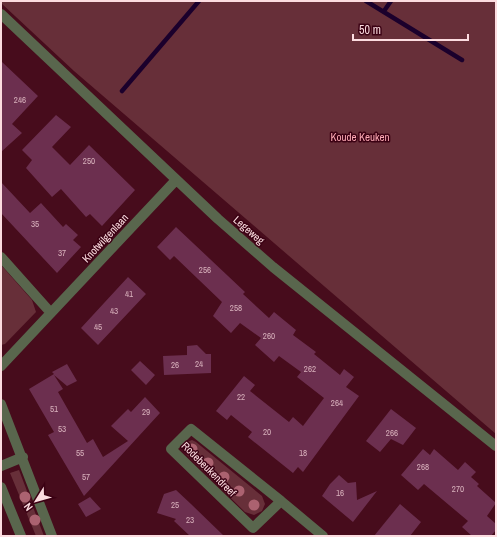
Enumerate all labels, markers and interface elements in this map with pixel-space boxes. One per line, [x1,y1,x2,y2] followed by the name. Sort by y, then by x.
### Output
[353,16,468,42] scale bar
[359,22,381,38] text: 50 m
[14,94,26,106] house number: 246
[330,130,390,144] park label: Koude Keuken
[83,155,95,167] house number: 250
[79,211,131,265] street label: Knotwilgenlaan
[231,213,267,247] street label: Legeweg
[31,218,39,230] house number: 35
[58,247,66,259] house number: 37
[199,264,211,276] house number: 256
[125,288,133,300] house number: 41
[230,302,242,314] house number: 258
[110,305,118,317] house number: 43
[94,321,102,333] house number: 45
[263,330,275,342] house number: 260
[195,358,203,370] house number: 24
[171,359,179,371] house number: 26
[304,363,316,375] house number: 262
[237,391,245,403] house number: 22
[331,397,343,409] house number: 264
[50,403,58,415] house number: 51
[142,406,150,418] house number: 29
[58,423,66,435] house number: 53
[263,426,271,438] house number: 20
[386,427,398,439] house number: 266
[179,439,240,500] street label: Rodebeukendreef
[76,447,84,459] house number: 55
[299,447,307,459] house number: 18
[417,461,429,473] house number: 268
[82,471,90,483] house number: 57
[16,481,56,521] north arrow
[452,483,464,495] house number: 270
[336,487,344,499] house number: 16
[171,499,179,511] house number: 25
[20,500,36,514] text: N
[186,514,194,526] house number: 23

